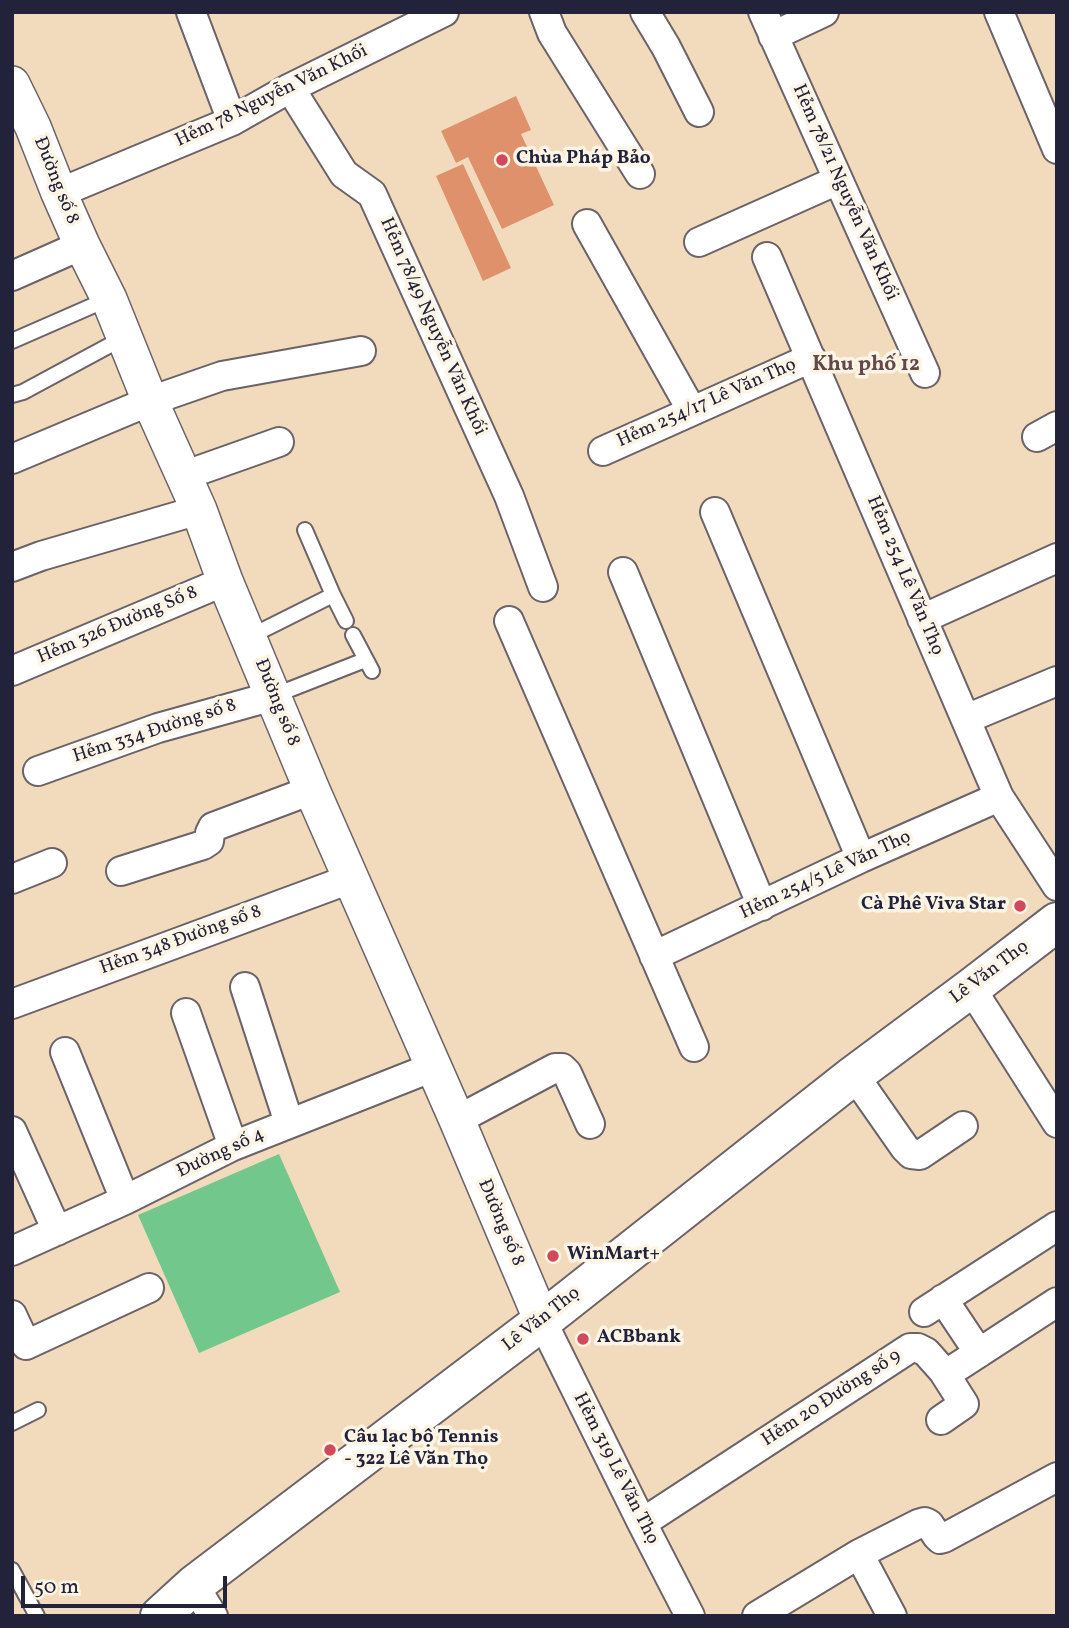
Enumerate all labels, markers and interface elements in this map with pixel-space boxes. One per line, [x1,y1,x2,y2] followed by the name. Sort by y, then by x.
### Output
[172,41,372,153] street label: Hẻm 78 Nguyễn Văn Khối
[786,81,902,305] street label: Hẻm 78/21 Nguyễn Văn Khối
[27,134,83,228] street label: Đường số 8
[516,149,651,171] place label: Chùa Pháp Bảo
[494,152,510,168] marker: Chùa Pháp Bảo
[374,215,490,439] street label: Hẻm 78/49 Nguyễn Văn Khối
[812,353,920,379] district label: Khu phố 12
[614,354,800,454] street label: Hẻm 254/17 Lê Văn Thọ
[860,493,948,659] street label: Hẻm 254 Lê Văn Thọ
[34,582,202,670] street label: Hẻm 326 Đường Số 8
[248,656,304,750] street label: Đường số 8
[70,695,240,769] street label: Hẻm 334 Đường số 8
[737,826,915,926] street label: Hẻm 254/5 Lê Văn Thọ
[861,895,1006,917] place label: Cà Phê Viva Star
[1012,898,1028,914] marker: Cà Phê Viva Star
[97,901,265,981] street label: Hẻm 348 Đường số 8
[946,936,1034,1010] street label: Lê Văn Thọ
[174,1124,268,1184] street label: Đường số 4
[471,1176,529,1270] street label: Đường số 8
[567,1245,660,1267] place label: WinMart+
[545,1248,561,1264] marker: WinMart+
[499,1283,585,1357] street label: Lê Văn Thọ
[597,1328,681,1350] place label: ACBbank
[575,1331,591,1347] marker: ACBbank
[758,1345,906,1453] street label: Hẻm 20 Đường số 9
[567,1389,663,1549] street label: Hẻm 319 Lê Văn Thọ
[344,1428,498,1472] place label: Câu lạc bộ Tennis - 322 Lê Văn Thọ
[322,1442,338,1458] marker: Câu lạc bộ Tennis - 322 Lê Văn Thọ
[24,1562,231,1606] scale bar
[34,1573,79,1602] text: 50 m

